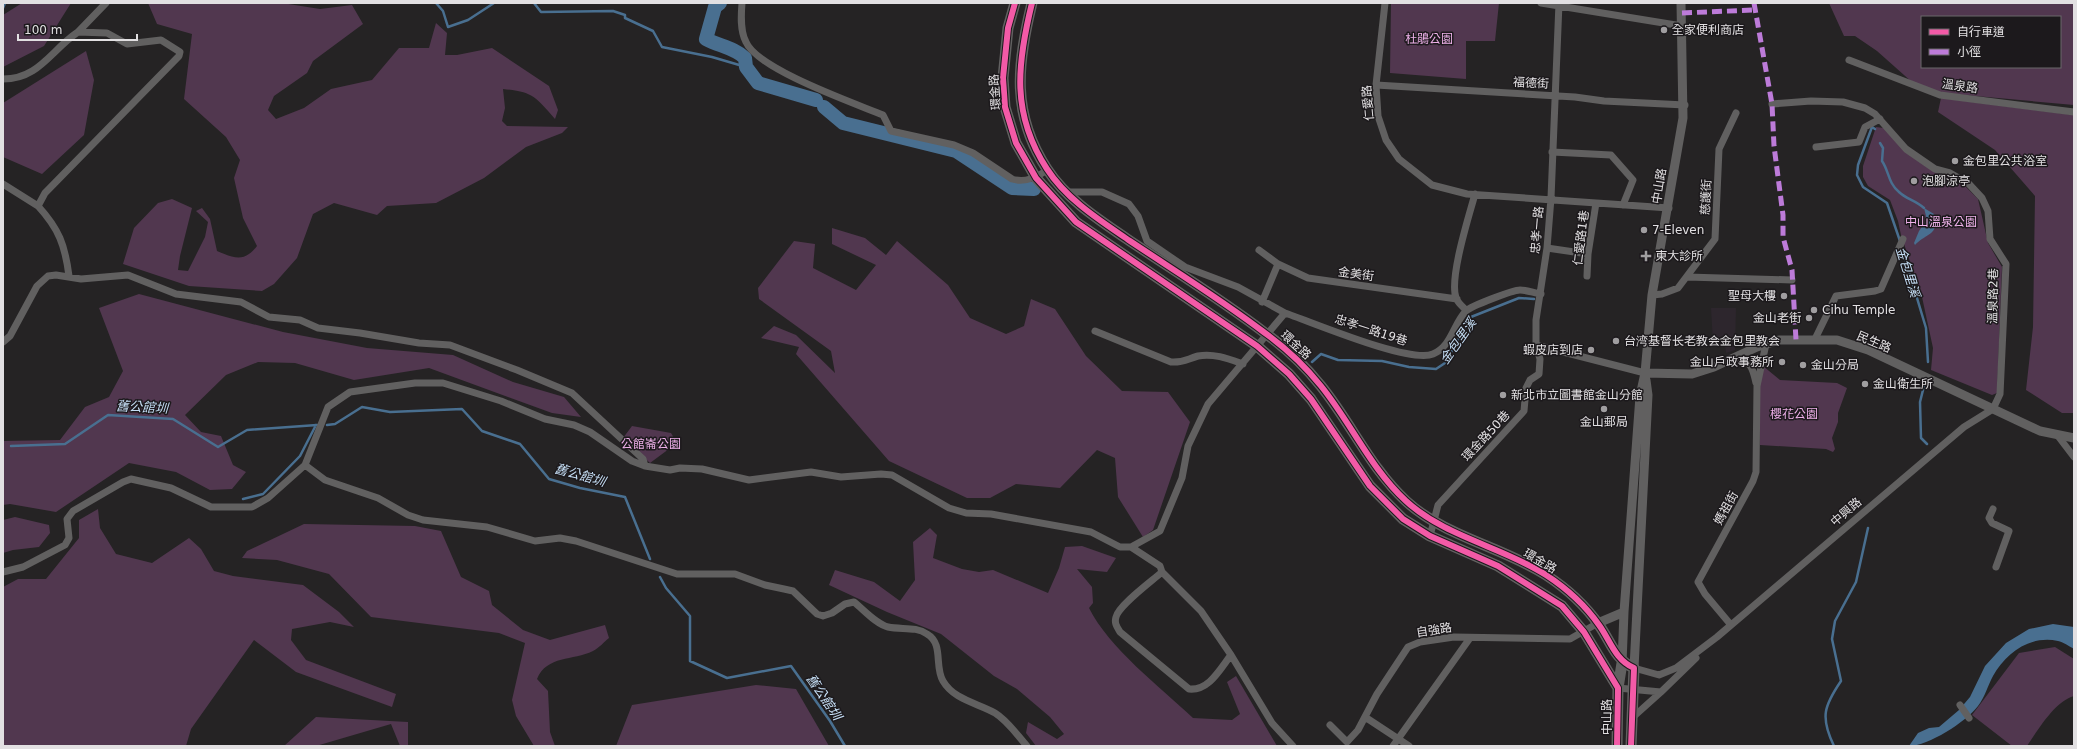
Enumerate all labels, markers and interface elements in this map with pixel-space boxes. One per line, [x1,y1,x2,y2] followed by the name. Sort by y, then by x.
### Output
[18,16,137,42] scale bar
[1921,16,2061,68] legend
[24,23,62,37] text: 100 m
[1672,23,1744,37] place label: 全家便利商店
[1659,25,1669,35] marker: 全家便利商店
[1957,25,2005,39] text: 自行車道
[1405,32,1453,46] park label: 杜鵑公園
[1957,45,1981,59] text: 小徑
[987,74,1003,110] street label: 環金路
[1513,75,1549,91] street label: 福德街
[1941,77,1979,95] street label: 溫泉路
[1359,84,1377,122] street label: 仁愛路
[1963,154,2047,168] place label: 金包里公共浴室
[1950,156,1960,166] marker: 金包里公共浴室
[1649,167,1669,205] street label: 中山路
[1922,174,1970,188] place label: 泡腳涼亭
[1909,176,1919,186] marker: 泡腳涼亭
[1698,179,1714,215] street label: 慈護街
[1528,205,1546,255] street label: 忠孝一路
[1571,210,1591,266] street label: 仁愛路1巷
[1905,215,1977,229] park label: 中山溫泉公園
[1652,223,1704,237] place label: 7-Eleven
[1639,225,1649,235] marker: 7-Eleven
[1893,245,1923,301] water label: 金包里溪
[1655,249,1703,263] place label: 東大診所
[1640,250,1652,262] marker: 東大診所
[1337,265,1375,283] street label: 金美街
[1986,268,2000,324] street label: 溫泉路2巷
[1728,289,1776,303] place label: 聖母大樓
[1779,291,1789,301] marker: 聖母大樓
[1822,303,1895,317] place label: Cihu Temple
[1809,305,1819,315] marker: Cihu Temple
[1753,311,1801,325] place label: 金山老街
[1333,312,1409,348] street label: 忠孝一路19巷
[1804,313,1814,323] marker: 金山老街
[1437,314,1480,367] water label: 金包里溪
[1278,328,1314,362] street label: 環金路
[1855,329,1893,355] street label: 民生路
[1624,334,1780,348] place label: 台湾基督长老教会金包里教会
[1611,336,1621,346] marker: 台湾基督长老教会金包里教会
[1523,343,1583,357] place label: 蝦皮店到店
[1586,345,1596,355] marker: 蝦皮店到店
[1690,355,1774,369] place label: 金山戶政事務所
[1777,357,1787,367] marker: 金山戶政事務所
[1811,358,1859,372] place label: 金山分局
[1798,360,1808,370] marker: 金山分局
[1873,377,1933,391] place label: 金山衛生所
[1860,379,1870,389] marker: 金山衛生所
[1511,388,1643,402] place label: 新北市立圖書館金山分館
[1498,390,1508,400] marker: 新北市立圖書館金山分館
[116,398,170,416] water label: 舊公館圳
[1599,404,1609,414] marker: 金山郵局
[1770,407,1818,421] park label: 櫻花公園
[1459,408,1513,464] street label: 環金路50巷
[1580,415,1628,429] place label: 金山郵局
[621,437,681,451] park label: 公館崙公園
[553,461,609,490] water label: 舊公館圳
[1711,489,1741,527] street label: 媽祖街
[1828,495,1864,529] street label: 中興路
[1521,546,1559,576] street label: 環金路
[1415,620,1453,640] street label: 自強路
[803,671,846,724] water label: 舊公館圳
[1600,699,1614,735] street label: 中山路

